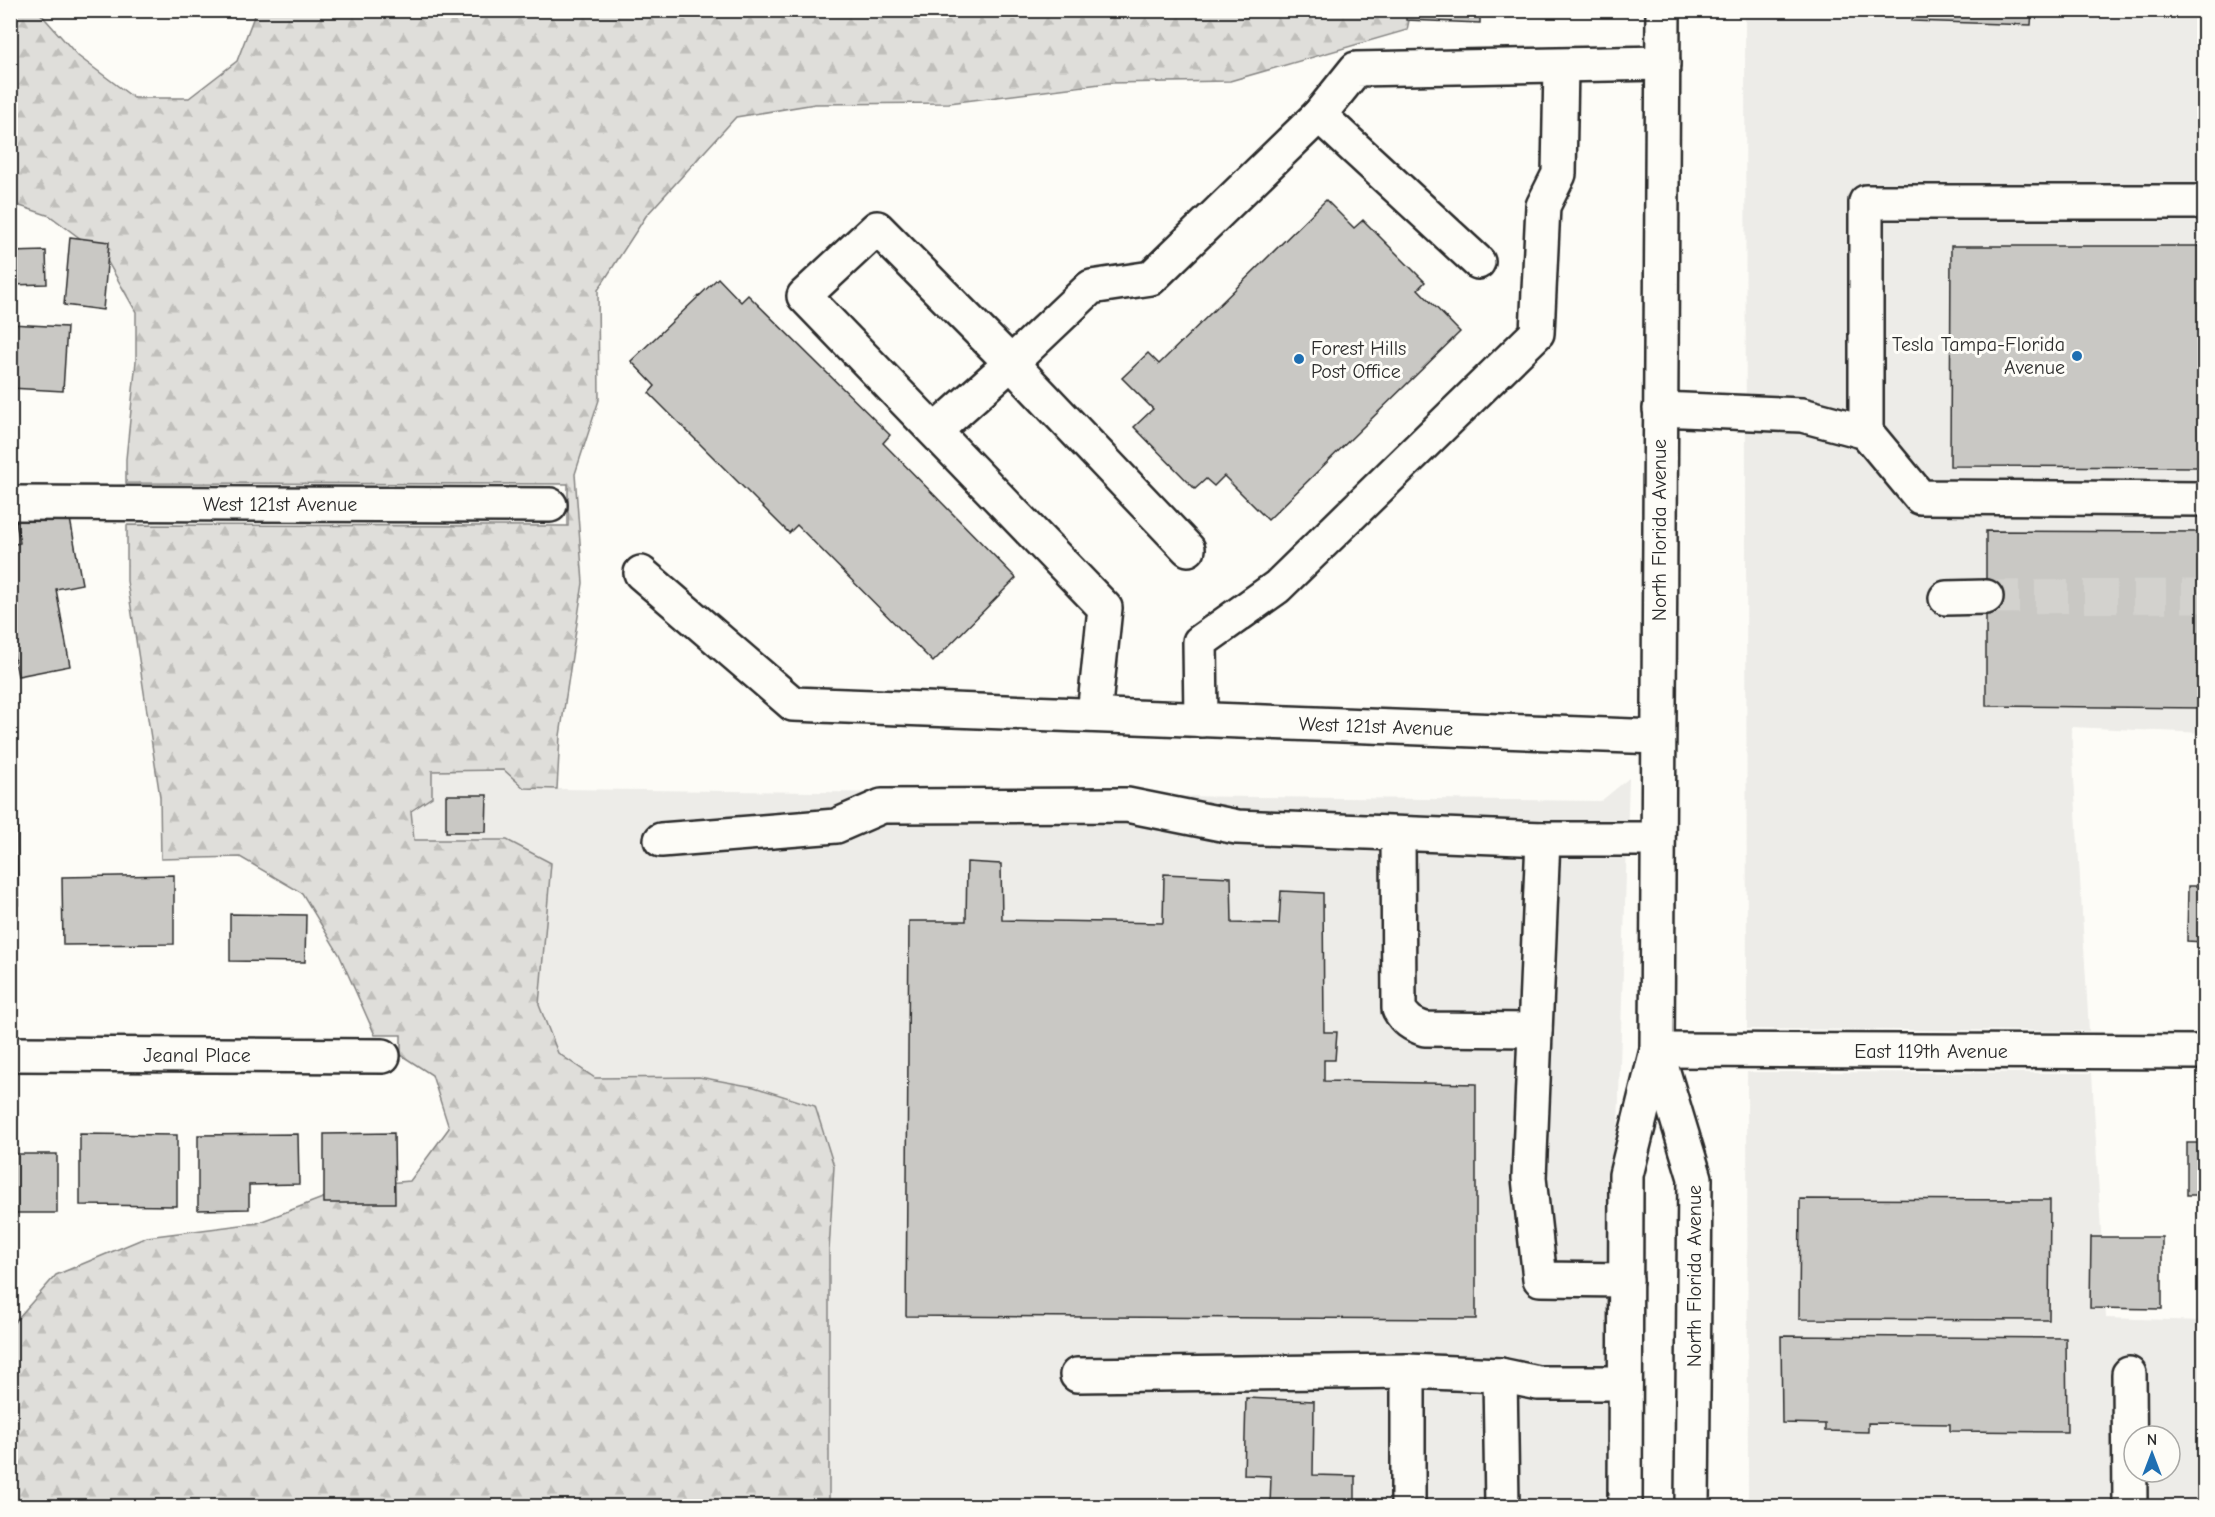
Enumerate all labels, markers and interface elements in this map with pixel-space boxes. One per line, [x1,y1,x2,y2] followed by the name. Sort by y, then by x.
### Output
[1892,333,2065,379] place label: Tesla Tampa-Florida Avenue
[1311,337,1406,383] place label: Forest Hills Post Office
[2070,349,2084,363] marker: Tesla Tampa-Florida Avenue
[1292,352,1306,366] marker: Forest Hills Post Office
[1648,439,1671,621] street label: North Florida Avenue
[203,493,357,516] street label: West 121st Avenue
[1298,712,1454,741] street label: West 121st Avenue
[1854,1040,2008,1063] street label: East 119th Avenue
[143,1044,251,1067] street label: Jeanal Place
[1683,1185,1706,1367] street label: North Florida Avenue
[2122,1424,2182,1484] north arrow
[2147,1431,2157,1449] text: N

